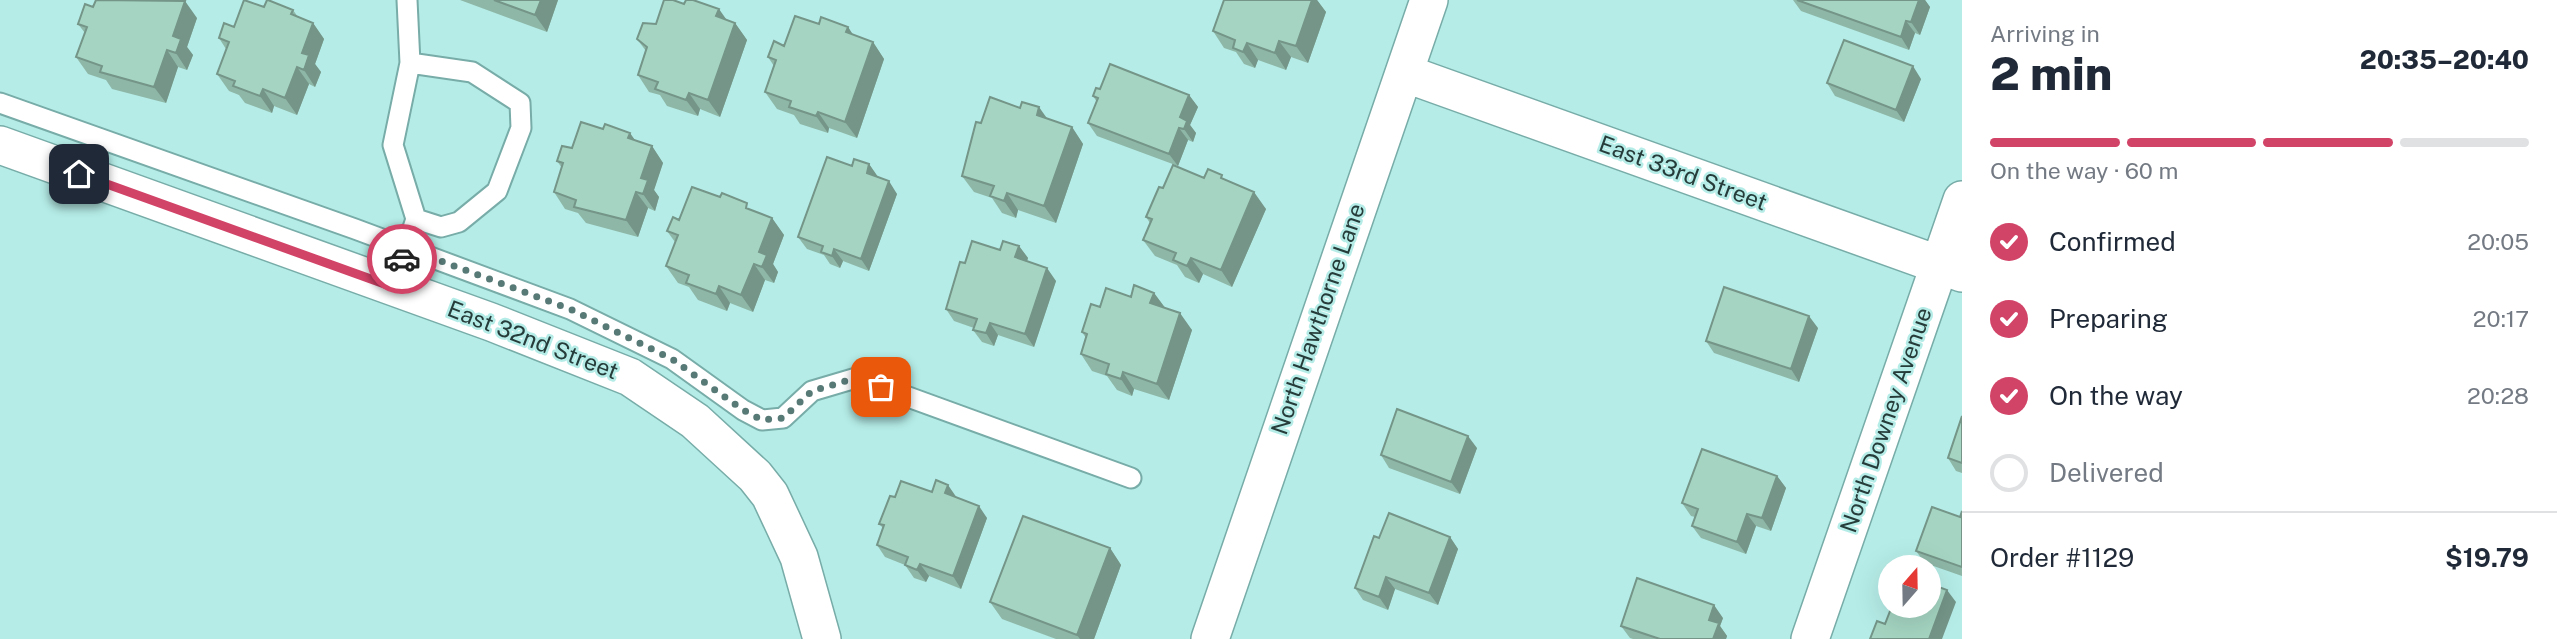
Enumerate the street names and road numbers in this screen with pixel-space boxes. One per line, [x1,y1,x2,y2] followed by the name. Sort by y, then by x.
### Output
[1596,130,1771,215] street label: East 33rd Street
[1265,200,1370,438] street label: North Hawthorne Lane
[444,295,622,384] street label: East 32nd Street
[1834,304,1937,536] street label: North Downey Avenue

